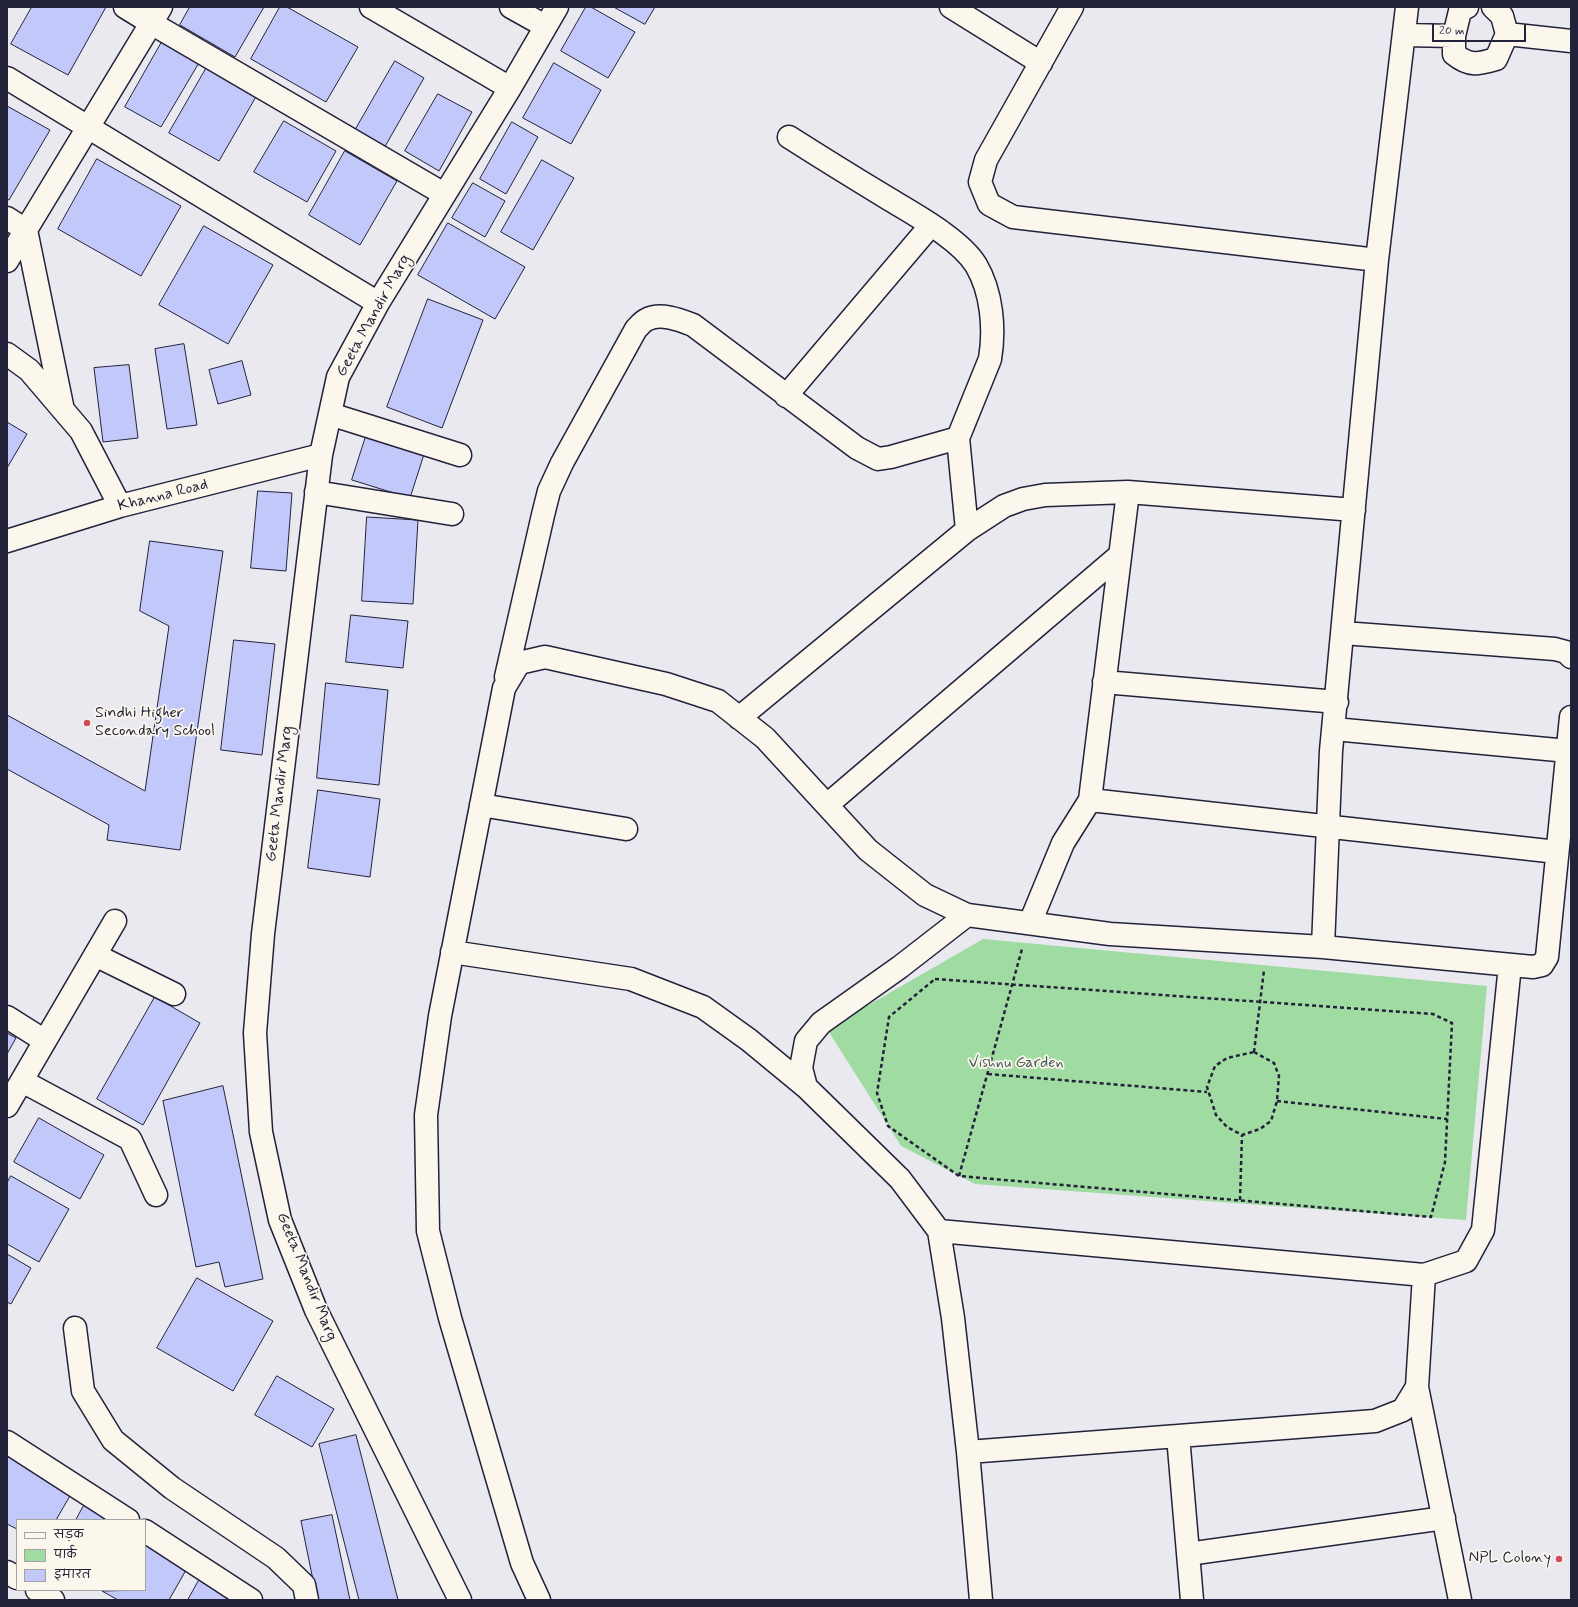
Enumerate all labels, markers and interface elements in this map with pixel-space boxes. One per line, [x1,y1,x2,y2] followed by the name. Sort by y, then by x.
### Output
[1434,16,1528,42] scale bar
[1439,23,1465,39] text: 20 m
[332,252,416,380] street label: Geeta Mandir Marg
[116,476,210,516] street label: Khanna Road
[95,704,215,742] place label: Sindhi Higher Secondary School
[82,718,92,728] marker: Sindhi Higher Secondary School
[262,725,298,863] street label: Geeta Mandir Marg
[968,1054,1064,1074] park label: Vishnu Garden
[271,1210,341,1344] street label: Geeta Mandir Marg
[16,1519,146,1591] legend
[54,1527,84,1543] text: सड़क
[54,1547,77,1563] text: पार्क
[1469,1549,1551,1569] place label: NPL Colony
[1554,1554,1564,1564] marker: NPL Colony
[54,1567,91,1583] text: इमारत

